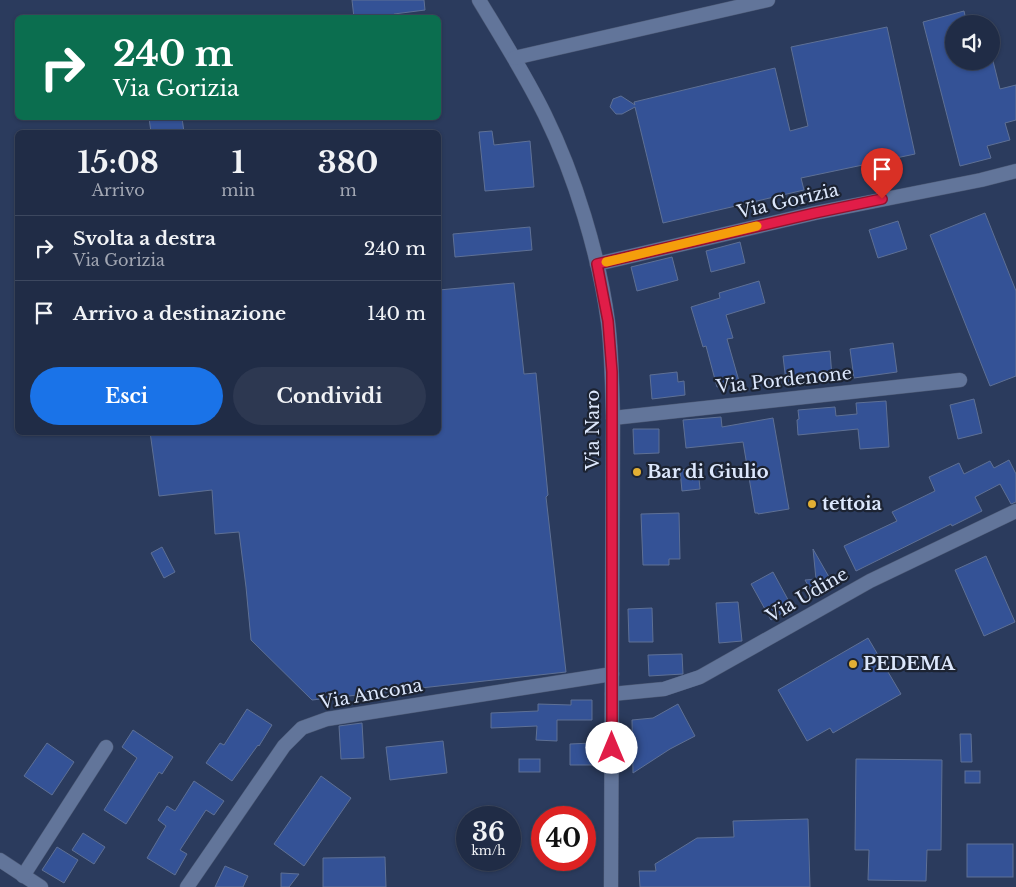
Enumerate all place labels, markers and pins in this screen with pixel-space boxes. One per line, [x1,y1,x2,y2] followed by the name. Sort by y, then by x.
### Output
[861,148,903,199] pin
[647,461,769,483] place label: Bar di Giulio
[631,466,643,478] marker: Bar di Giulio
[822,493,883,515] place label: tettoia
[806,498,818,510] marker: tettoia
[863,653,956,675] place label: PEDEMA
[847,658,859,670] marker: PEDEMA

